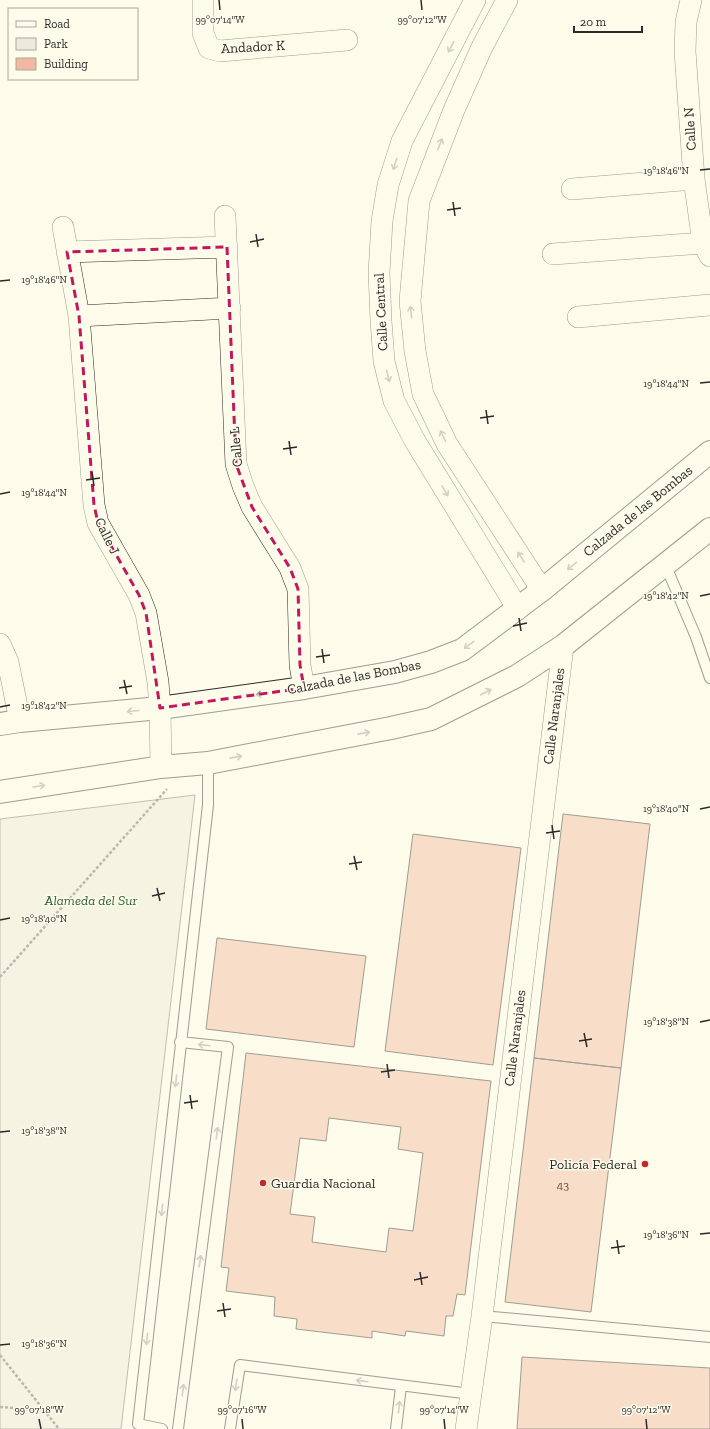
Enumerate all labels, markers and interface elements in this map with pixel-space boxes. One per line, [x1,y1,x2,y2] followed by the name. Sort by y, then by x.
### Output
[8,8,138,80] legend
[574,8,642,34] scale bar
[195,14,245,26] text: 99°07'14"W
[397,14,447,26] text: 99°07'12"W
[580,15,607,29] text: 20 m
[44,17,70,31] text: Road
[44,37,69,51] text: Park
[220,37,286,57] street label: Andador K
[447,41,454,53] one-way arrow
[44,57,88,71] text: Building
[680,107,700,151] street label: Calle N
[437,139,445,151] one-way arrow
[390,157,398,169] one-way arrow
[643,165,689,177] text: 19°18'46"N
[370,272,392,352] street label: Calle Central
[21,274,67,286] text: 19°18'46"N
[407,306,415,319] one-way arrow
[384,369,392,382] one-way arrow
[643,378,689,390] text: 19°18'44"N
[226,426,246,468] street label: Calle L
[439,431,446,443] one-way arrow
[580,462,696,560] street label: Calzada de las Bombas
[442,485,450,497] one-way arrow
[21,487,67,499] text: 19°18'44"N
[91,515,123,557] street label: Calle J
[517,552,525,563] one-way arrow
[566,561,577,570] one-way arrow
[643,590,689,602] text: 19°18'42"N
[463,641,474,649] one-way arrow
[286,656,422,698] street label: Calzada de las Bombas
[540,667,568,765] street label: Calle Naranjales
[480,688,492,695] one-way arrow
[256,690,269,698] one-way arrow
[21,700,67,712] text: 19°18'42"N
[127,707,140,714] one-way arrow
[357,729,370,737] one-way arrow
[229,753,242,761] one-way arrow
[32,782,45,790] one-way arrow
[643,803,690,815] text: 19°18'40"N
[44,892,138,909] park label: Alameda del Sur
[21,913,68,925] text: 19°18'40"N
[501,989,529,1087] street label: Calle Naranjales
[643,1016,689,1028] text: 19°18'38"N
[198,1041,211,1049] one-way arrow
[172,1074,180,1087] one-way arrow
[21,1125,67,1137] text: 19°18'38"N
[213,1127,221,1140] one-way arrow
[549,1156,637,1173] place label: Policía Federal
[640,1159,650,1169] marker: Policía Federal
[271,1175,376,1192] place label: Guardia Nacional
[258,1178,268,1188] marker: Guardia Nacional
[557,1178,569,1192] house number: 43
[158,1203,165,1216] one-way arrow
[643,1229,689,1241] text: 19°18'36"N
[196,1255,204,1268] one-way arrow
[143,1332,151,1345] one-way arrow
[21,1338,67,1350] text: 19°18'36"N
[356,1377,369,1385] one-way arrow
[232,1378,240,1391] one-way arrow
[179,1384,187,1397] one-way arrow
[395,1401,402,1414] one-way arrow
[14,1404,64,1416] text: 99°07'18"W
[217,1404,267,1416] text: 99°07'16"W
[419,1404,469,1416] text: 99°07'14"W
[621,1404,671,1416] text: 99°07'12"W

